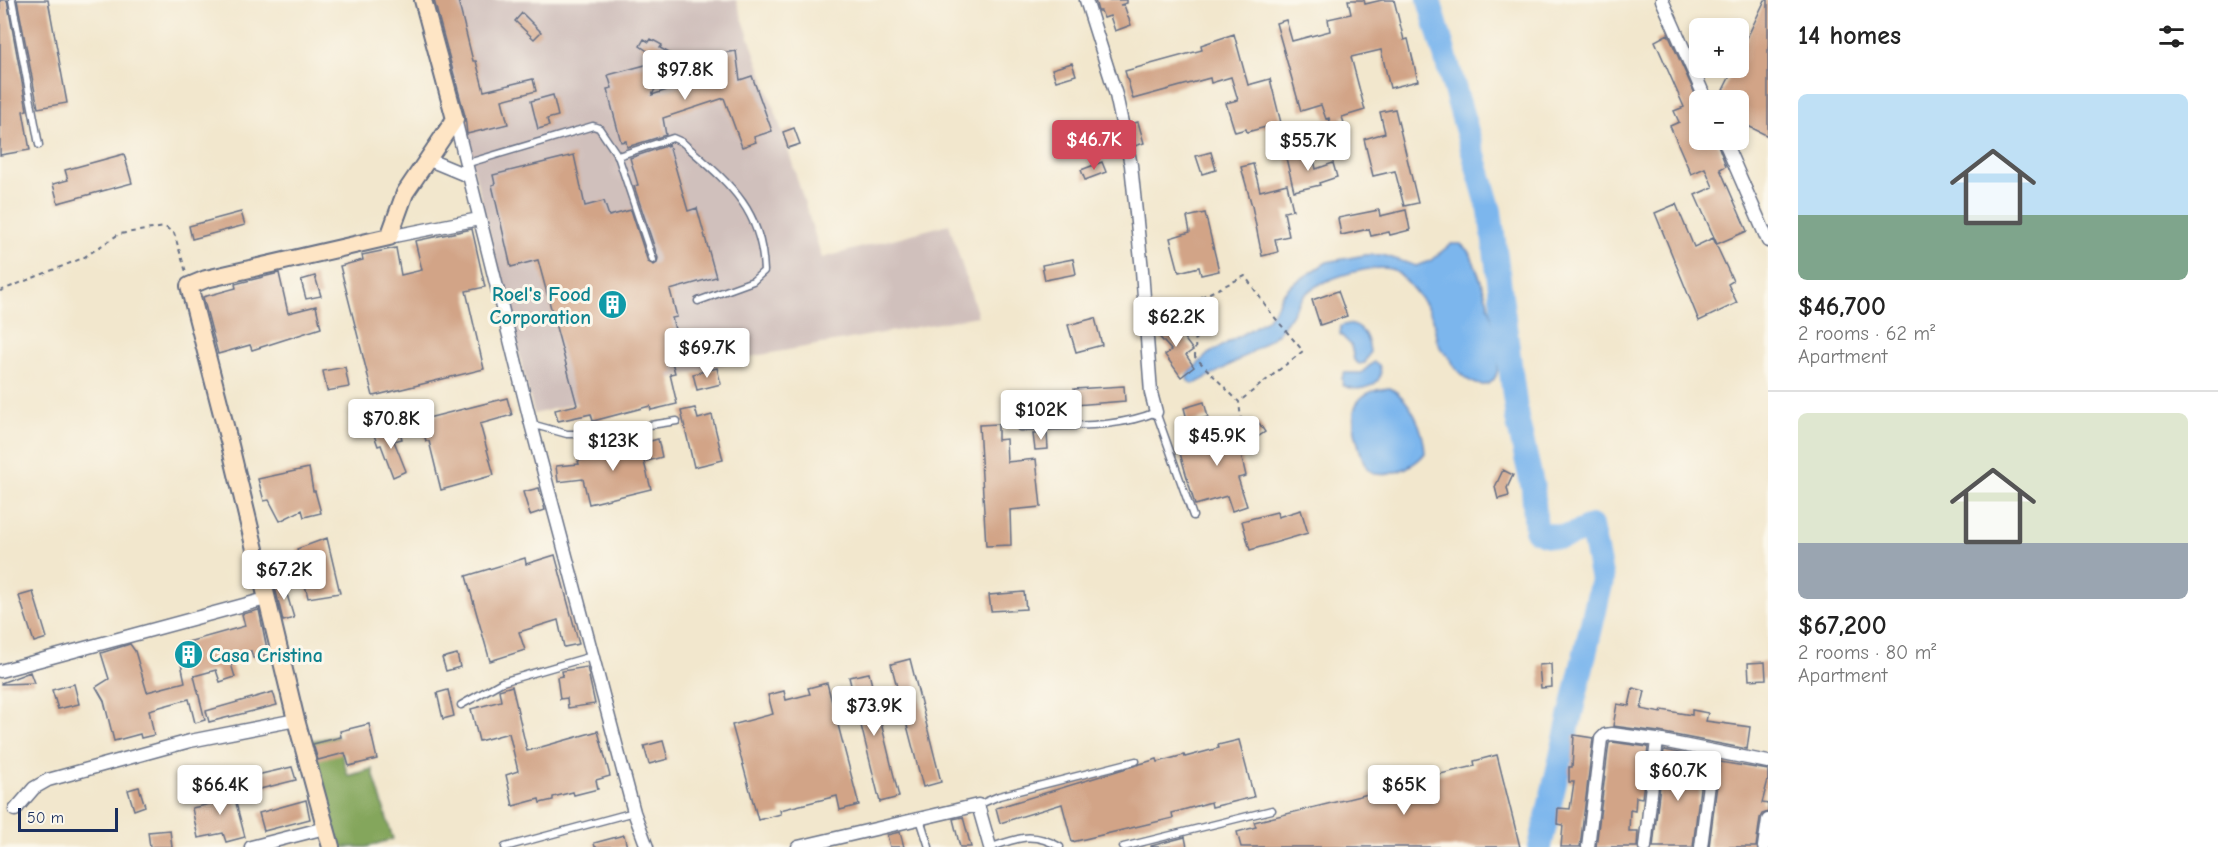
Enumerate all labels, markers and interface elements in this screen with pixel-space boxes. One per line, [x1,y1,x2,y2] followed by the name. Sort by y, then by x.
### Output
[1689,18,1749,150] map controls
[1689,18,1749,78] button: +
[2155,20,2188,53] icon: filters
[1798,21,1901,51] text: 14 homes
[636,50,734,101] pin: $97.8K
[657,58,713,81] text: $97.8K
[1689,90,1749,150] button: −
[1045,120,1143,171] pin: $46.7K
[1259,121,1357,172] pin: $55.7K
[1066,128,1122,151] text: $46.7K
[1279,129,1337,152] text: $55.7K
[1939,133,2047,241] icon: home
[490,283,591,329] place label: Roel's Food Corporation
[596,289,628,321] building icon: Roel's Food Corporation
[1798,292,1886,322] text: $46,700
[1127,297,1225,348] pin: $62.2K
[1147,305,1205,328] text: $62.2K
[1798,322,1935,345] text: 2 rooms · 62 m²
[658,328,756,379] pin: $69.7K
[679,336,735,359] text: $69.7K
[1798,345,1888,368] text: Apartment
[999,390,1083,441] pin: $102K
[1015,398,1067,421] text: $102K
[342,399,440,450] pin: $70.8K
[362,407,420,430] text: $70.8K
[1168,416,1266,467] pin: $45.9K
[571,421,655,472] pin: $123K
[1188,424,1246,447] text: $45.9K
[588,429,638,452] text: $123K
[1939,452,2047,560] icon: home
[235,550,333,601] pin: $67.2K
[256,558,312,581] text: $67.2K
[1798,611,1887,641] text: $67,200
[172,639,204,671] building icon: Casa Cristina
[1798,641,1936,664] text: 2 rooms · 80 m²
[209,644,323,667] place label: Casa Cristina
[1798,664,1888,687] text: Apartment
[825,686,923,737] pin: $73.9K
[846,694,902,717] text: $73.9K
[1629,751,1727,802] pin: $60.7K
[1649,759,1707,782] text: $60.7K
[171,765,269,816] pin: $66.4K
[1368,765,1440,816] pin: $65K
[191,773,249,796] text: $66.4K
[1382,773,1426,796] text: $65K
[18,805,118,832] scale bar
[27,809,64,827] text: 50 m

